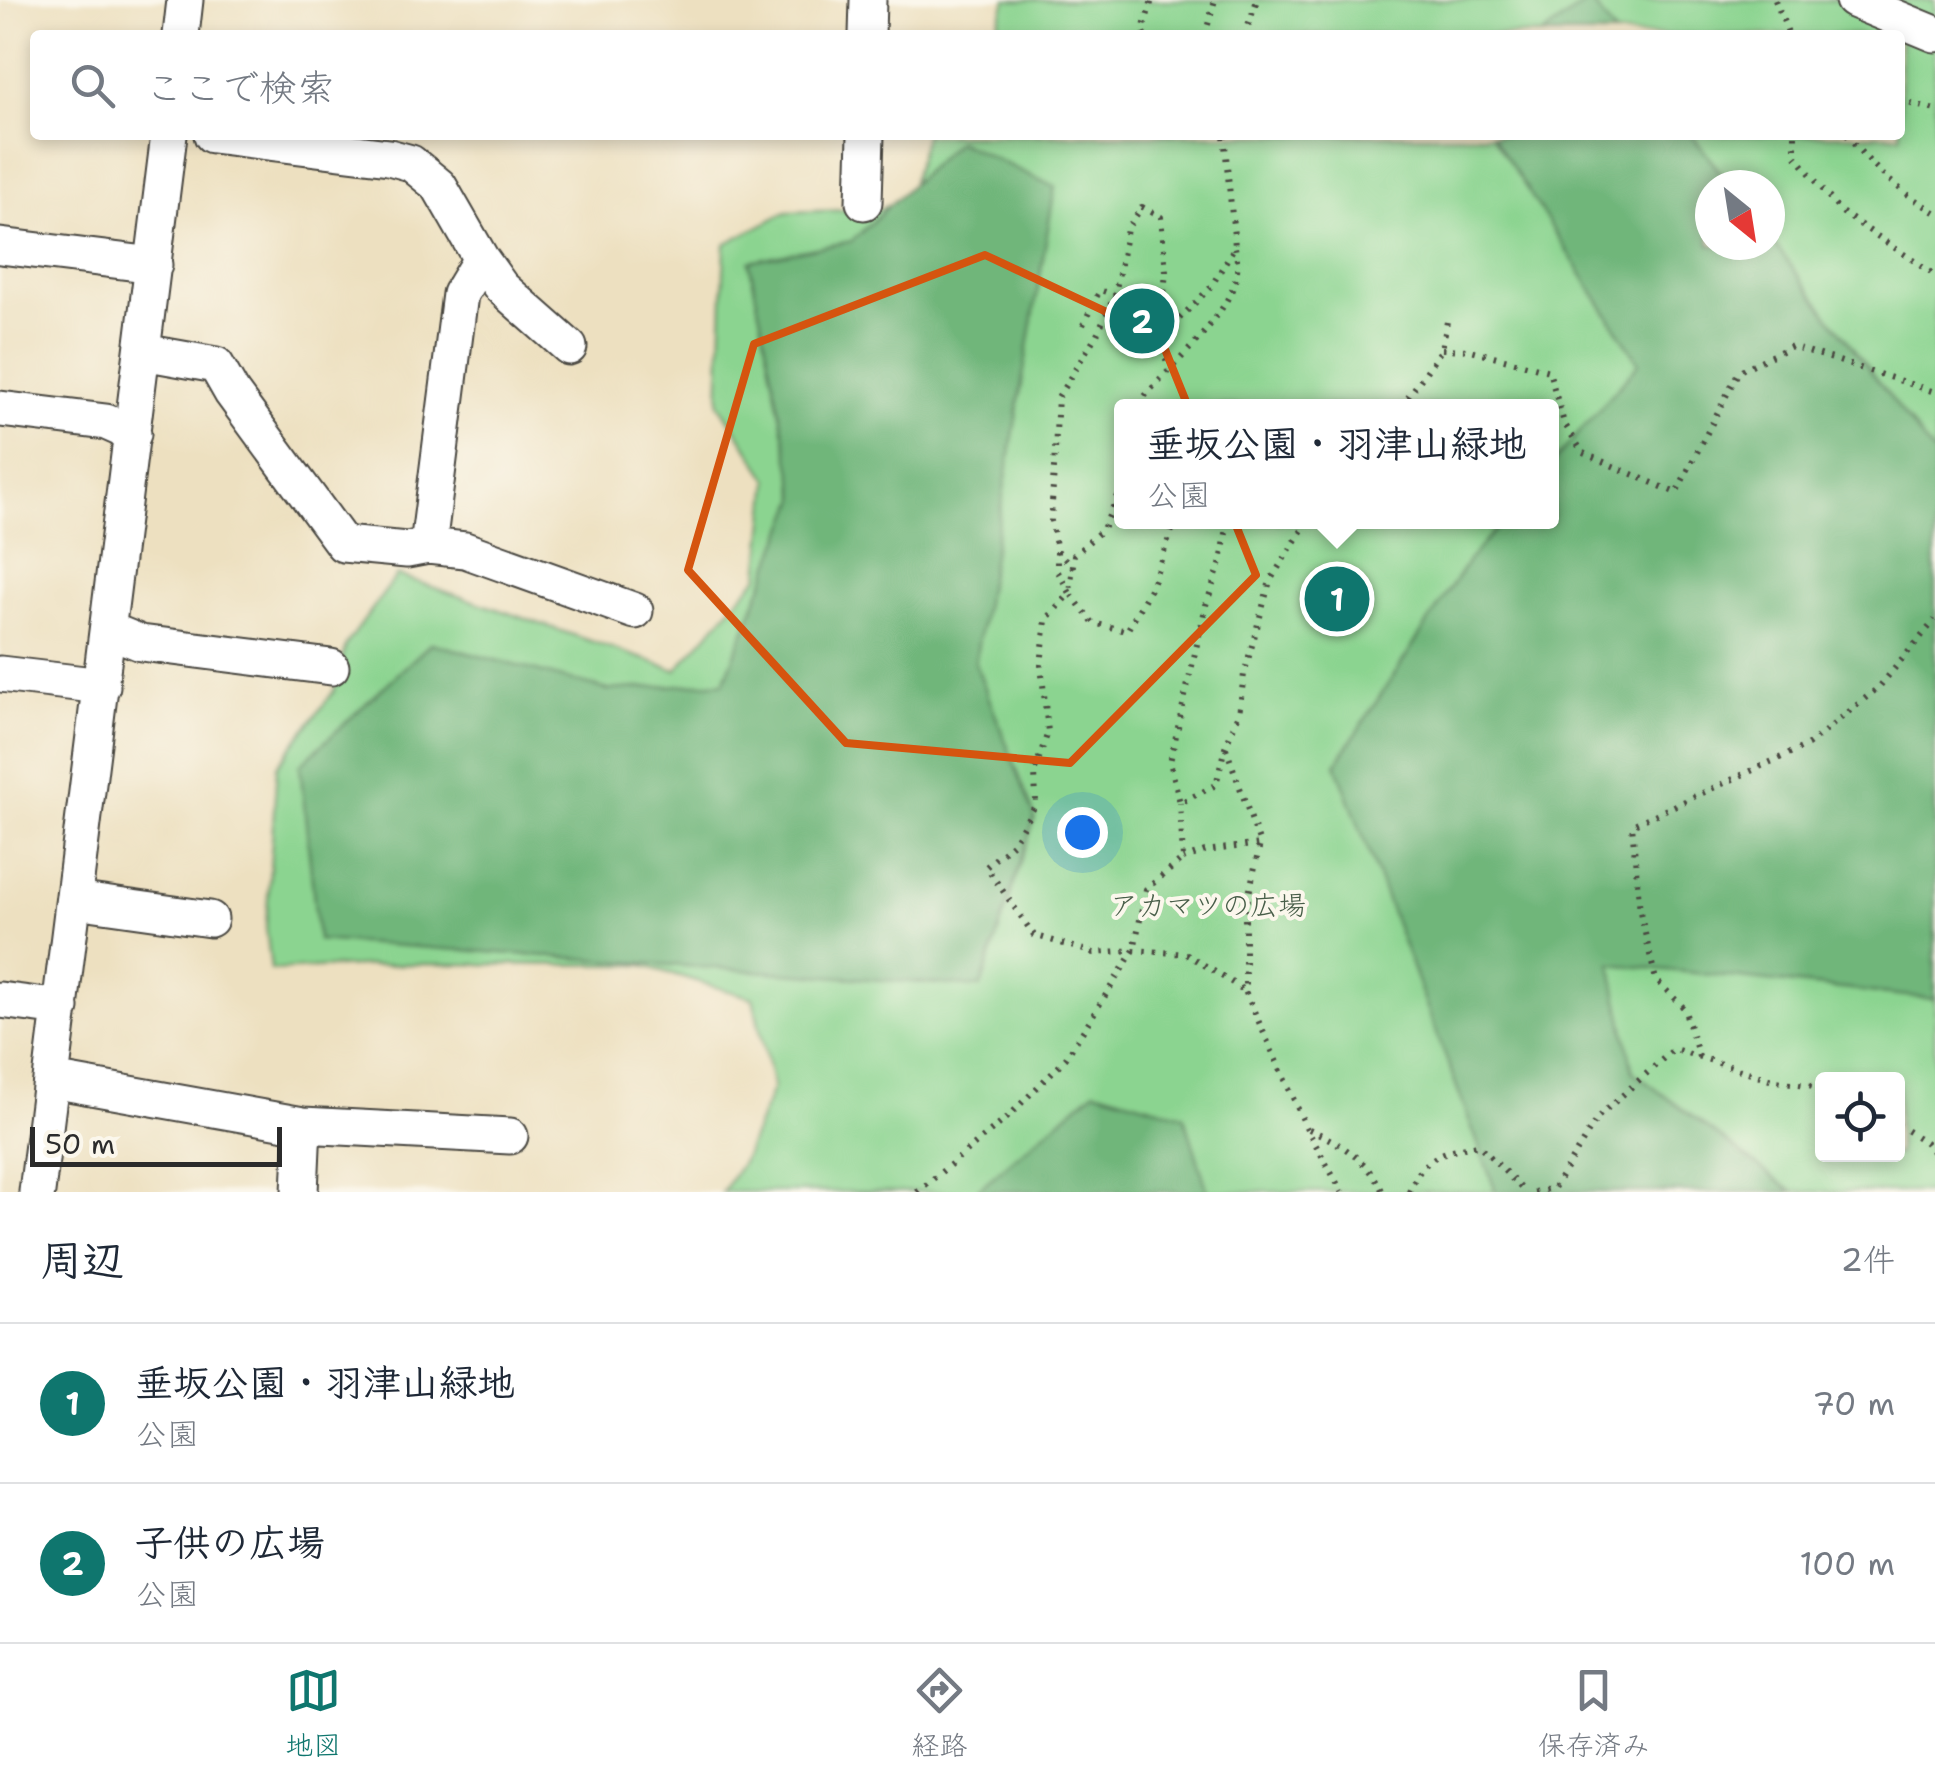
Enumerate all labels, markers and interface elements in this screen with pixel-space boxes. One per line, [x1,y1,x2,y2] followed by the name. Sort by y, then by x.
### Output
[30,30,1905,140] search box
[65,58,120,113] icon: search
[145,62,335,113] text: ここで検索
[1695,170,1785,260] north arrow
[1110,284,1174,358] pin: 2
[1114,399,1559,529] popup
[1146,418,1527,469] text: 垂坂公園・羽津山緑地
[1146,473,1211,516] text: 公園
[1304,562,1370,636] pin: 1
[1057,807,1108,858] your location
[1110,886,1306,924] park label: アカマツの広場
[1815,1072,1905,1162] map controls
[1815,1072,1905,1162] button: locate
[30,1122,282,1166] scale bar
[45,1125,115,1163] text: 50 m
[40,1232,124,1288] text: 周辺
[1841,1238,1895,1281] text: 2件
[135,1357,515,1408] text: 垂坂公園・羽津山緑地
[65,1382,80,1425] text: 1
[1812,1382,1895,1425] text: 70 m
[135,1412,199,1455] text: 公園
[135,1517,325,1568] text: 子供の広場
[61,1542,84,1585] text: 2
[1799,1542,1895,1585] text: 100 m
[135,1572,199,1615] text: 公園
[285,1663,341,1764] tab: 地図
[911,1663,968,1764] tab: 経路
[1538,1663,1650,1764] tab: 保存済み

